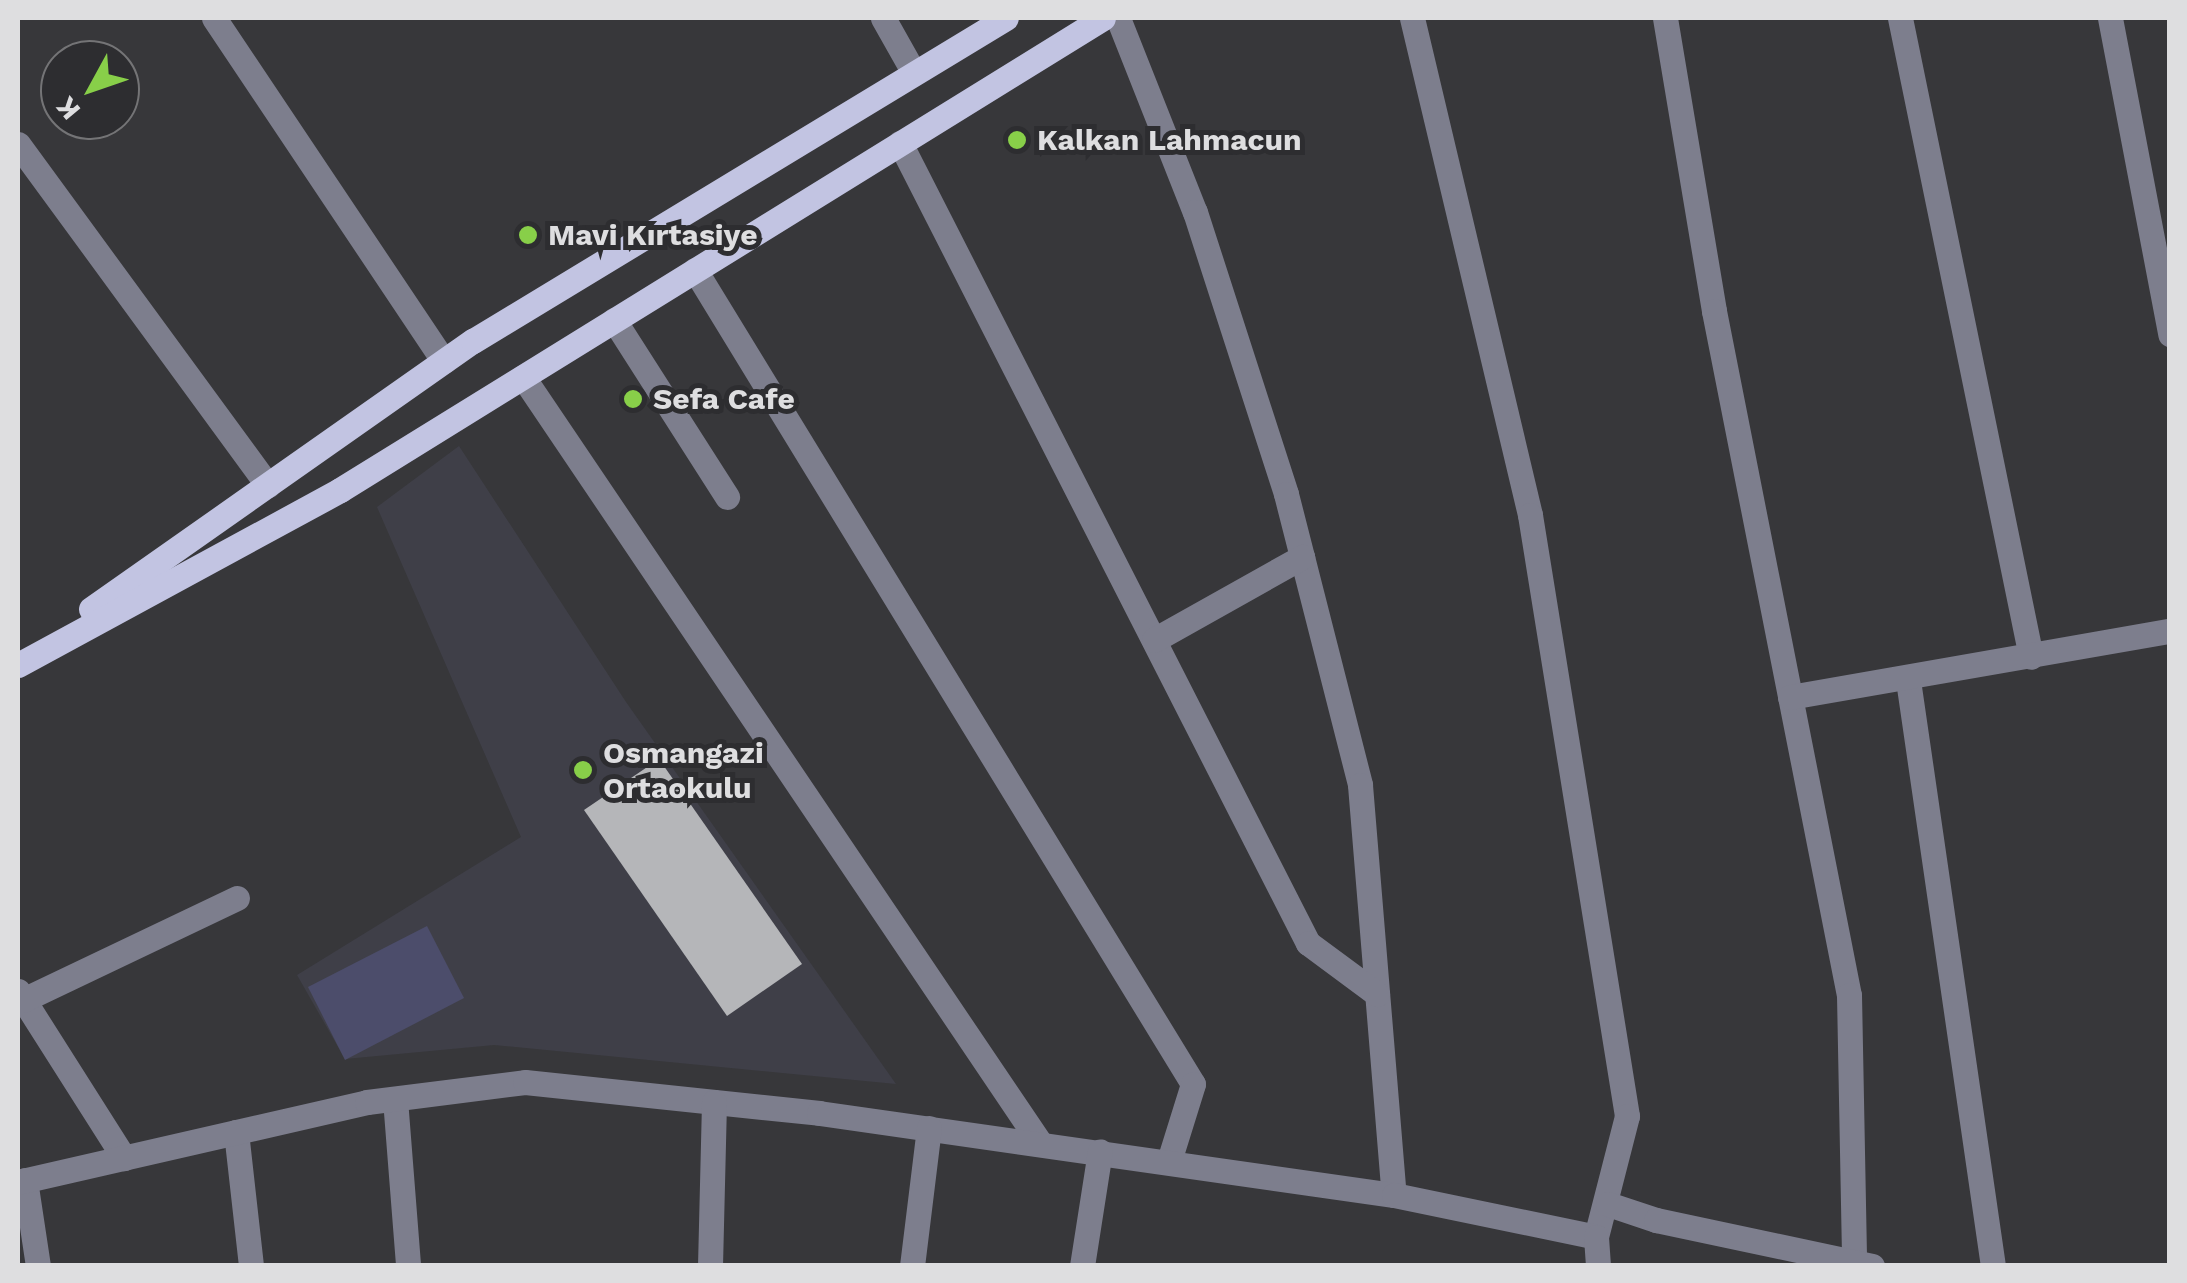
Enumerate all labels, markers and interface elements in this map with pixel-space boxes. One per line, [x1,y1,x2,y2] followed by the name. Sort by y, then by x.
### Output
[40,40,140,140] north arrow
[49,90,87,126] text: K
[1037,122,1302,158] place label: Kalkan Lahmacun
[1006,129,1028,151] marker: Kalkan Lahmacun
[548,217,758,253] place label: Mavi Kırtasiye
[517,224,539,246] marker: Mavi Kırtasiye
[653,381,795,417] place label: Sefa Cafe
[622,388,644,410] marker: Sefa Cafe
[603,735,764,806] place label: Osmangazi Ortaokulu
[572,759,594,781] marker: Osmangazi Ortaokulu

